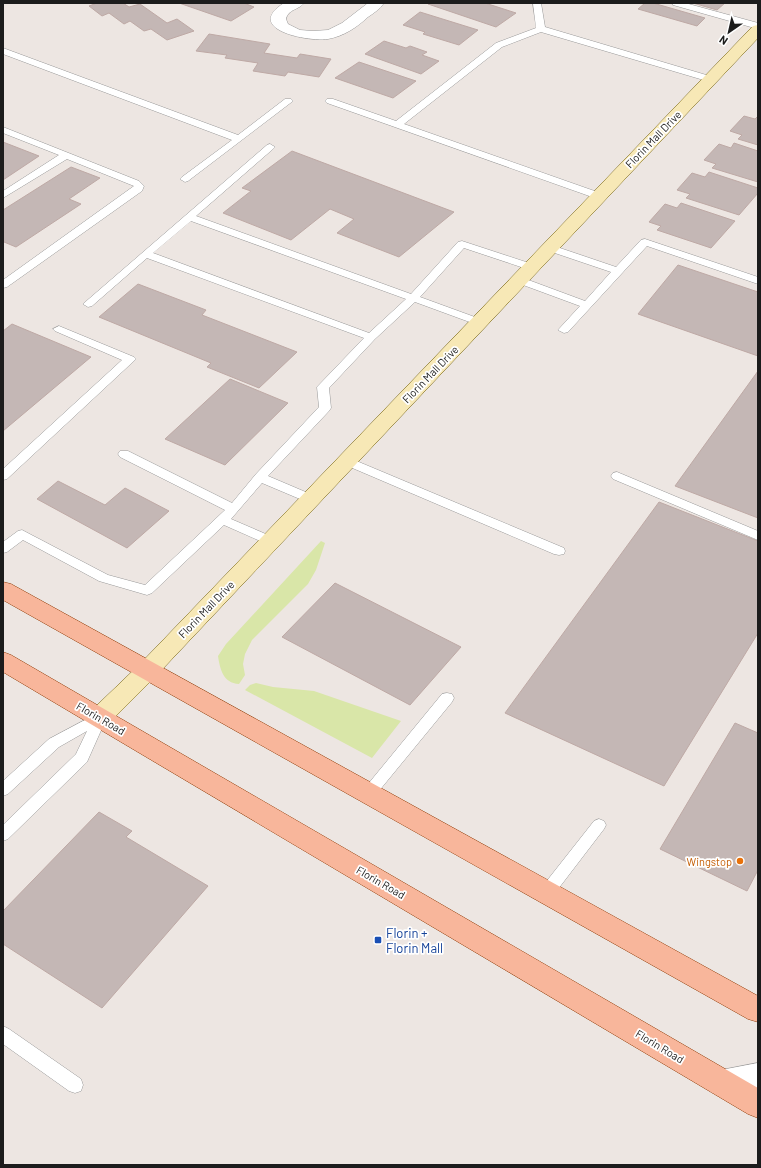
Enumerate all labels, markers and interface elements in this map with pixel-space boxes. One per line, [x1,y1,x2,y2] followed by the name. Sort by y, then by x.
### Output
[709,12,749,52] north arrow
[716,33,730,48] text: N
[622,107,684,170] street label: Florin Mall Drive
[399,342,461,405] street label: Florin Mall Drive
[175,577,237,640] street label: Florin Mall Drive
[74,699,128,737] street label: Florin Road
[687,855,732,868] place label: Wingstop
[735,856,745,866] marker: Wingstop
[354,863,408,901] street label: Florin Road
[386,925,443,956] place label: Florin + Florin Mall
[373,935,383,945] marker: Florin + Florin Mall
[633,1027,687,1065] street label: Florin Road

